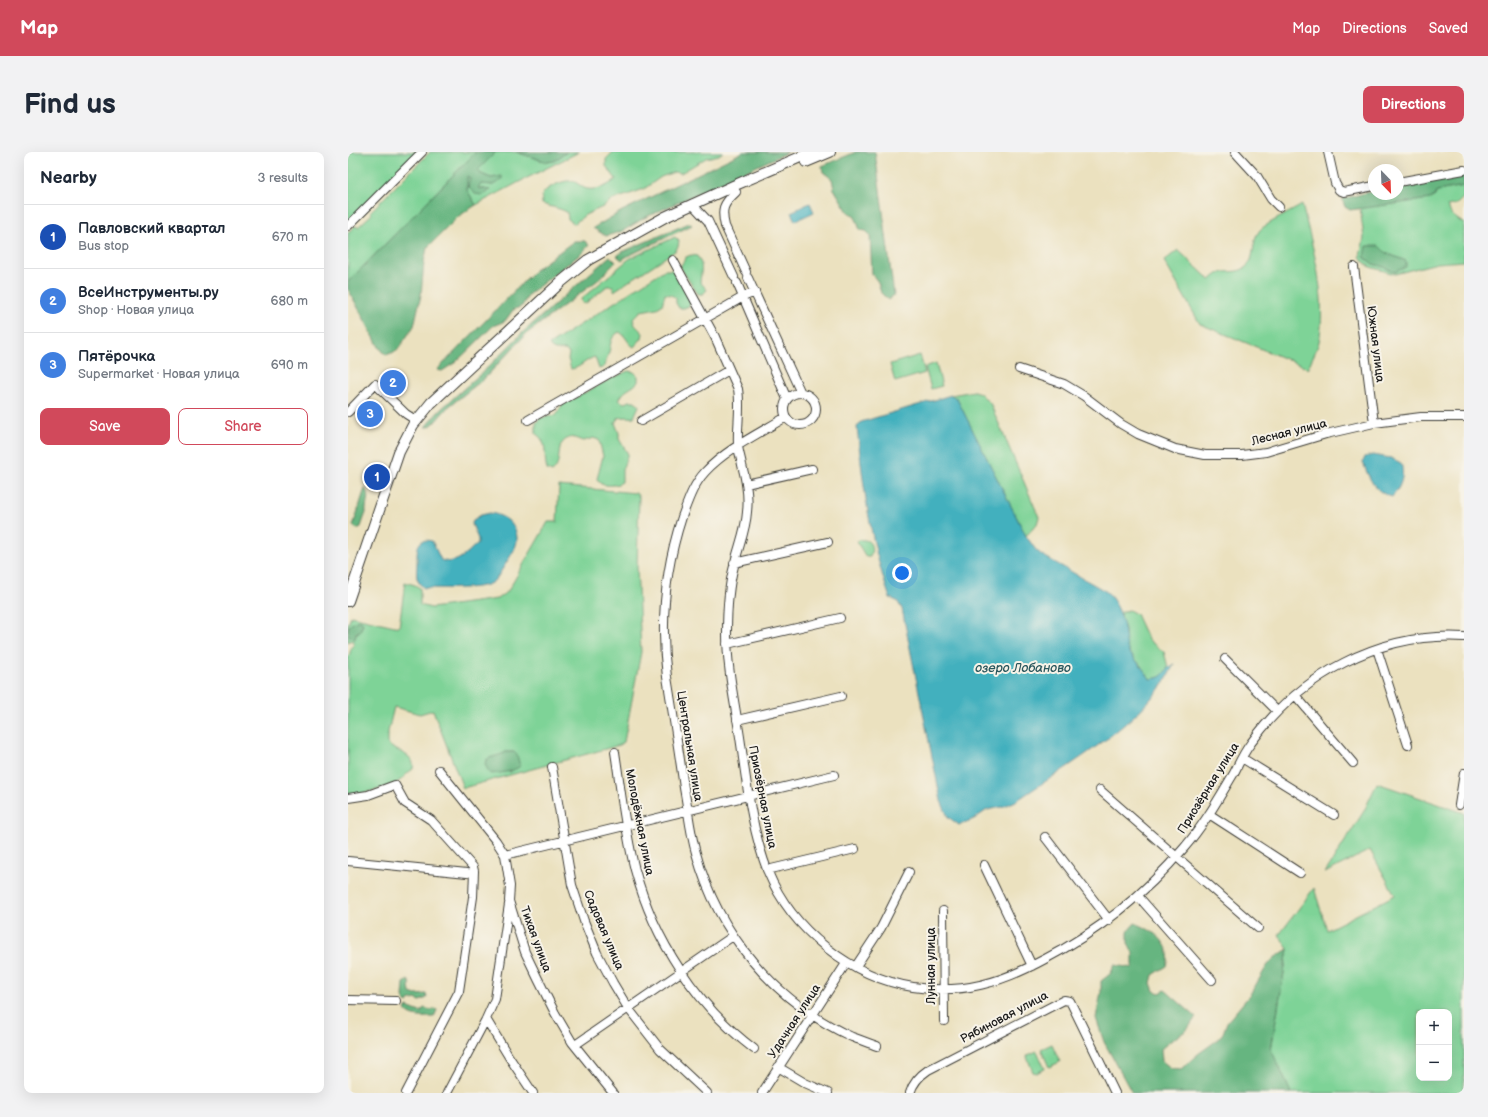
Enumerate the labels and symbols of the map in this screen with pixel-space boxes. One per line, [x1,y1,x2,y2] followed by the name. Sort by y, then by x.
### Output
[1368,164,1404,200] north arrow
[1363,305,1388,383] street label: Южная улица
[380,368,406,398] pin: 2
[357,399,383,429] pin: 3
[1249,416,1328,449] street label: Лесная улица
[364,462,390,492] pin: 1
[892,563,912,583] your location
[975,660,1071,676] water label: озеро Лобаново
[673,690,706,802] street label: Центральная улица
[1174,740,1243,837] street label: Приозёрная улица
[745,744,780,850] street label: Приозёрная улица
[622,768,657,877] street label: Молодёжная улица
[580,888,627,972] street label: Садовая улица
[517,904,554,974] street label: Тихая улица
[924,928,939,1005] street label: Лунная улица
[765,981,824,1061] street label: Удачная улица
[958,988,1051,1047] street label: Рябиновая улица

